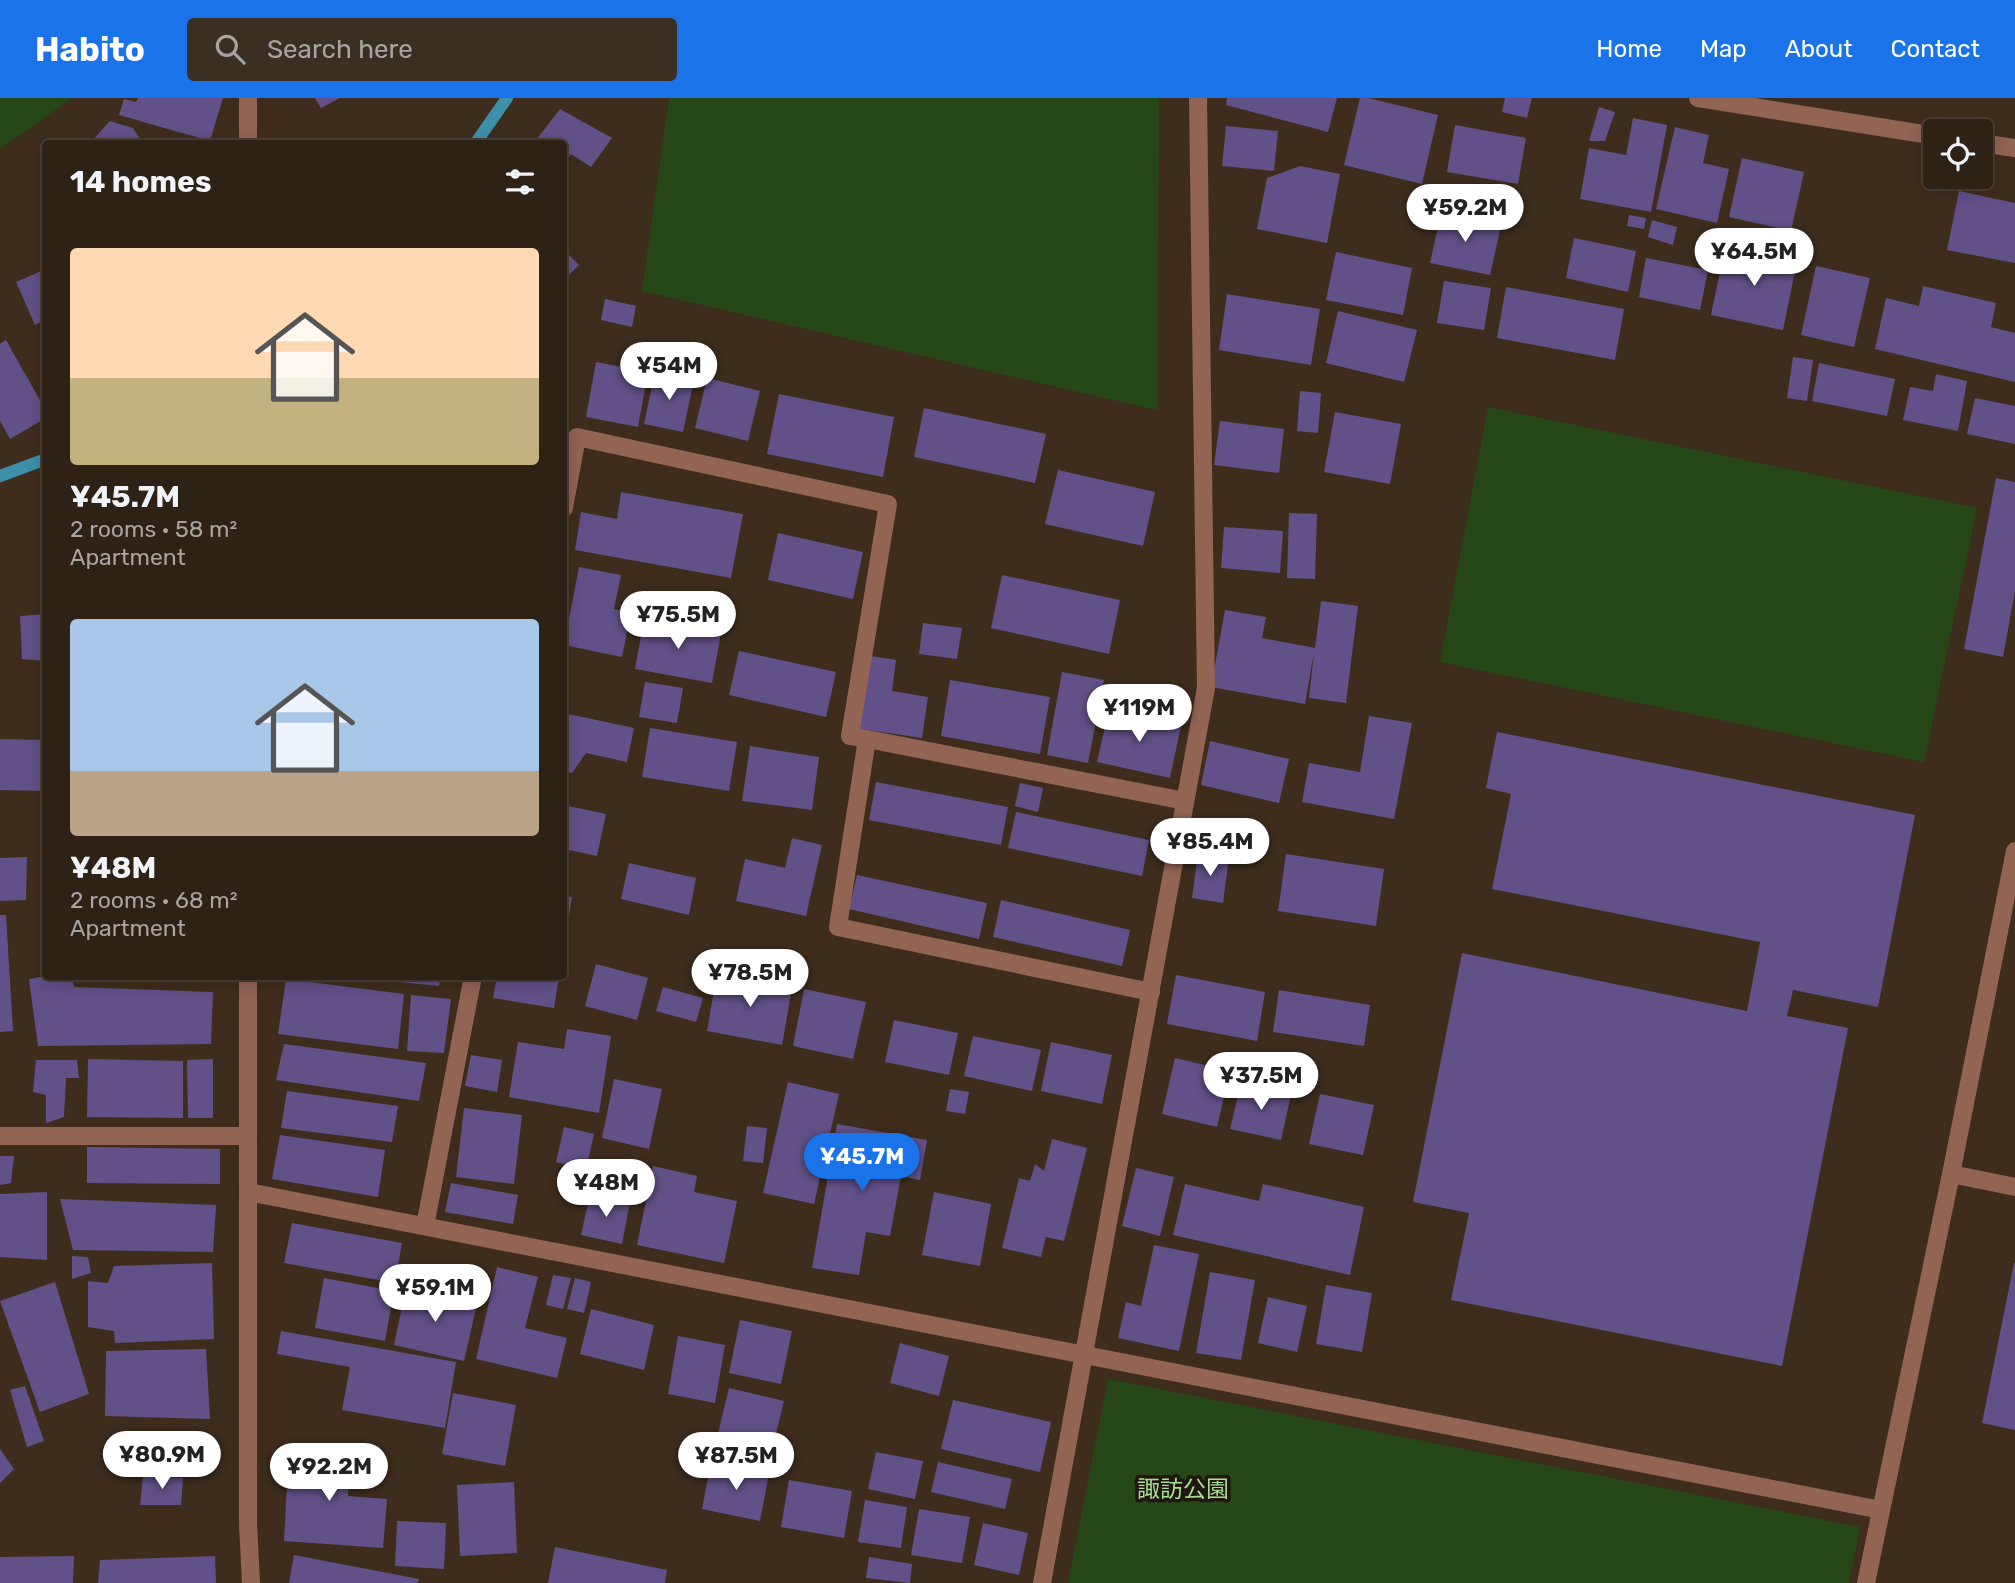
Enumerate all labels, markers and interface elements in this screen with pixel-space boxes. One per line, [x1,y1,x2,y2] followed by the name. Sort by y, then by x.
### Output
[187,18,677,81] search box
[35,30,145,69] text: Habito
[211,30,249,68] icon: search
[267,34,413,65] text: Search here
[1596,35,1662,63] text: Home
[1700,35,1747,63] text: Map
[1785,35,1853,63] text: About
[1891,35,1980,63] text: Contact
[1923,119,1993,189] map controls
[1923,119,1993,189] button: locate
[501,163,539,201] icon: filters
[70,164,212,200] text: 14 homes
[1408,184,1522,244] pin: ¥59.2M
[1423,193,1507,221] text: ¥59.2M
[1697,228,1811,288] pin: ¥64.5M
[1711,237,1797,265] text: ¥64.5M
[242,294,368,420] icon: home
[628,342,710,402] pin: ¥54M
[636,351,702,379] text: ¥54M
[70,479,180,515] text: ¥45.7M
[70,515,237,543] text: 2 rooms · 58 m²
[70,543,186,571] text: Apartment
[621,592,735,651] pin: ¥75.5M
[636,600,720,628] text: ¥75.5M
[242,665,368,791] icon: home
[1090,684,1188,744] pin: ¥119M
[1103,693,1175,721] text: ¥119M
[1153,818,1267,878] pin: ¥85.4M
[1166,827,1254,855] text: ¥85.4M
[70,850,156,886] text: ¥48M
[70,886,238,914] text: 2 rooms · 68 m²
[70,914,186,942] text: Apartment
[693,950,807,1009] pin: ¥78.5M
[708,958,792,986] text: ¥78.5M
[1204,1052,1318,1112] pin: ¥37.5M
[1219,1061,1303,1089] text: ¥37.5M
[805,1134,919,1193] pin: ¥45.7M
[820,1142,904,1170] text: ¥45.7M
[565,1160,647,1219] pin: ¥48M
[573,1168,639,1196] text: ¥48M
[378,1264,492,1324] pin: ¥59.1M
[395,1273,475,1301] text: ¥59.1M
[105,1432,219,1491] pin: ¥80.9M
[679,1432,793,1492] pin: ¥87.5M
[119,1440,205,1468] text: ¥80.9M
[694,1441,778,1469] text: ¥87.5M
[272,1444,386,1503] pin: ¥92.2M
[286,1452,372,1480] text: ¥92.2M
[1137,1475,1229,1503] park label: 諏訪公園

